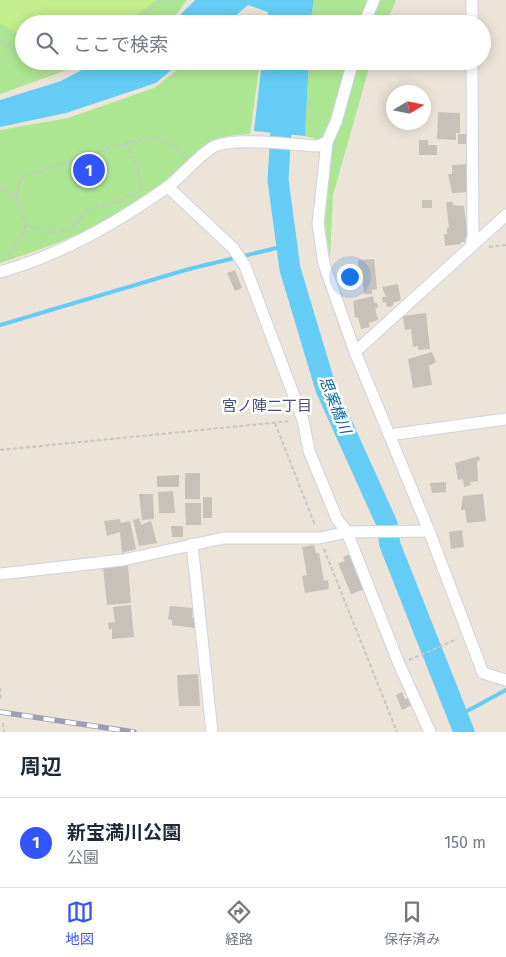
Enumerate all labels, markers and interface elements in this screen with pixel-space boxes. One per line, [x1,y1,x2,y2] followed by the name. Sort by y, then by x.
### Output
[15,15,491,70] search box
[33,29,61,57] icon: search
[73,33,168,56] text: ここで検索
[386,85,431,130] north arrow
[73,151,105,189] pin: 1
[337,264,363,290] your location
[315,374,355,438] water label: 思案橋川
[222,397,312,415] district label: 宮ノ陣二丁目
[20,754,62,780] text: 周辺
[67,821,181,844] text: 新宝満川公園
[32,833,40,852] text: 1
[444,833,486,852] text: 150 m
[67,848,99,867] text: 公園
[66,898,94,948] tab: 地図
[225,898,253,948] tab: 経路
[384,898,440,948] tab: 保存済み

